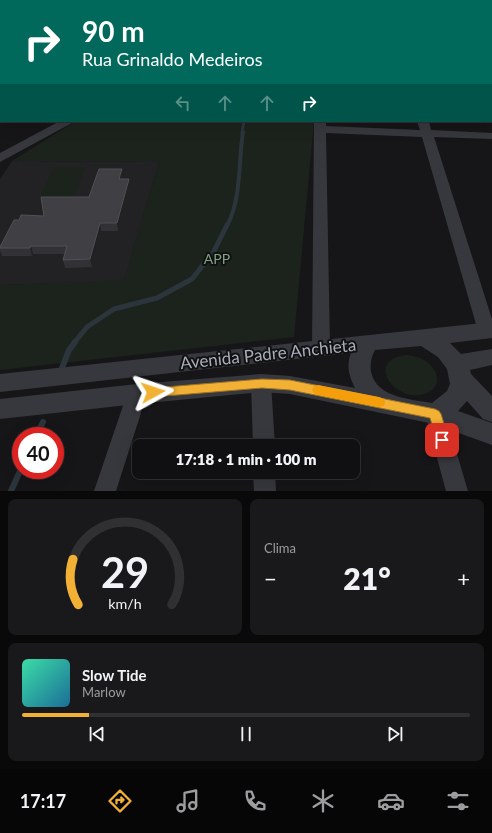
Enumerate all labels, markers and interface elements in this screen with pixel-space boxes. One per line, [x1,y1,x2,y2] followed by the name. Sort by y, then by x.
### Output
[82,14,145,48] text: 90 m
[16,16,68,68] icon: right
[82,48,263,70] text: Rua Grinaldo Medeiros
[172,92,194,114] icon: left
[214,92,236,114] icon: ahead
[256,92,278,114] icon: ahead
[298,92,320,114] icon: right
[204,250,230,267] park label: APP
[179,334,357,373] street label: Avenida Padre Anchieta
[132,371,174,413] position arrow
[425,423,459,457] pin
[12,427,64,479] speed limit sign: 40
[431,429,453,451] icon: arrive
[175,450,317,468] text: 17:18 · 1 min · 100 m
[264,540,296,556] text: Clima
[101,547,149,597] text: 29
[343,560,391,596] text: 21°
[264,565,277,592] text: −
[457,565,470,592] text: +
[108,595,142,612] text: km/h
[82,666,147,684] text: Slow Tide
[82,684,126,700] text: Marlow
[86,723,108,745] icon: previous
[235,723,257,745] icon: pause
[384,723,406,745] icon: next
[106,787,134,815] icon: directions
[174,787,202,815] icon: music
[241,787,269,815] icon: phone
[309,787,337,815] icon: climate
[377,787,405,815] icon: car
[444,787,472,815] icon: filters
[20,790,66,812] text: 17:17

